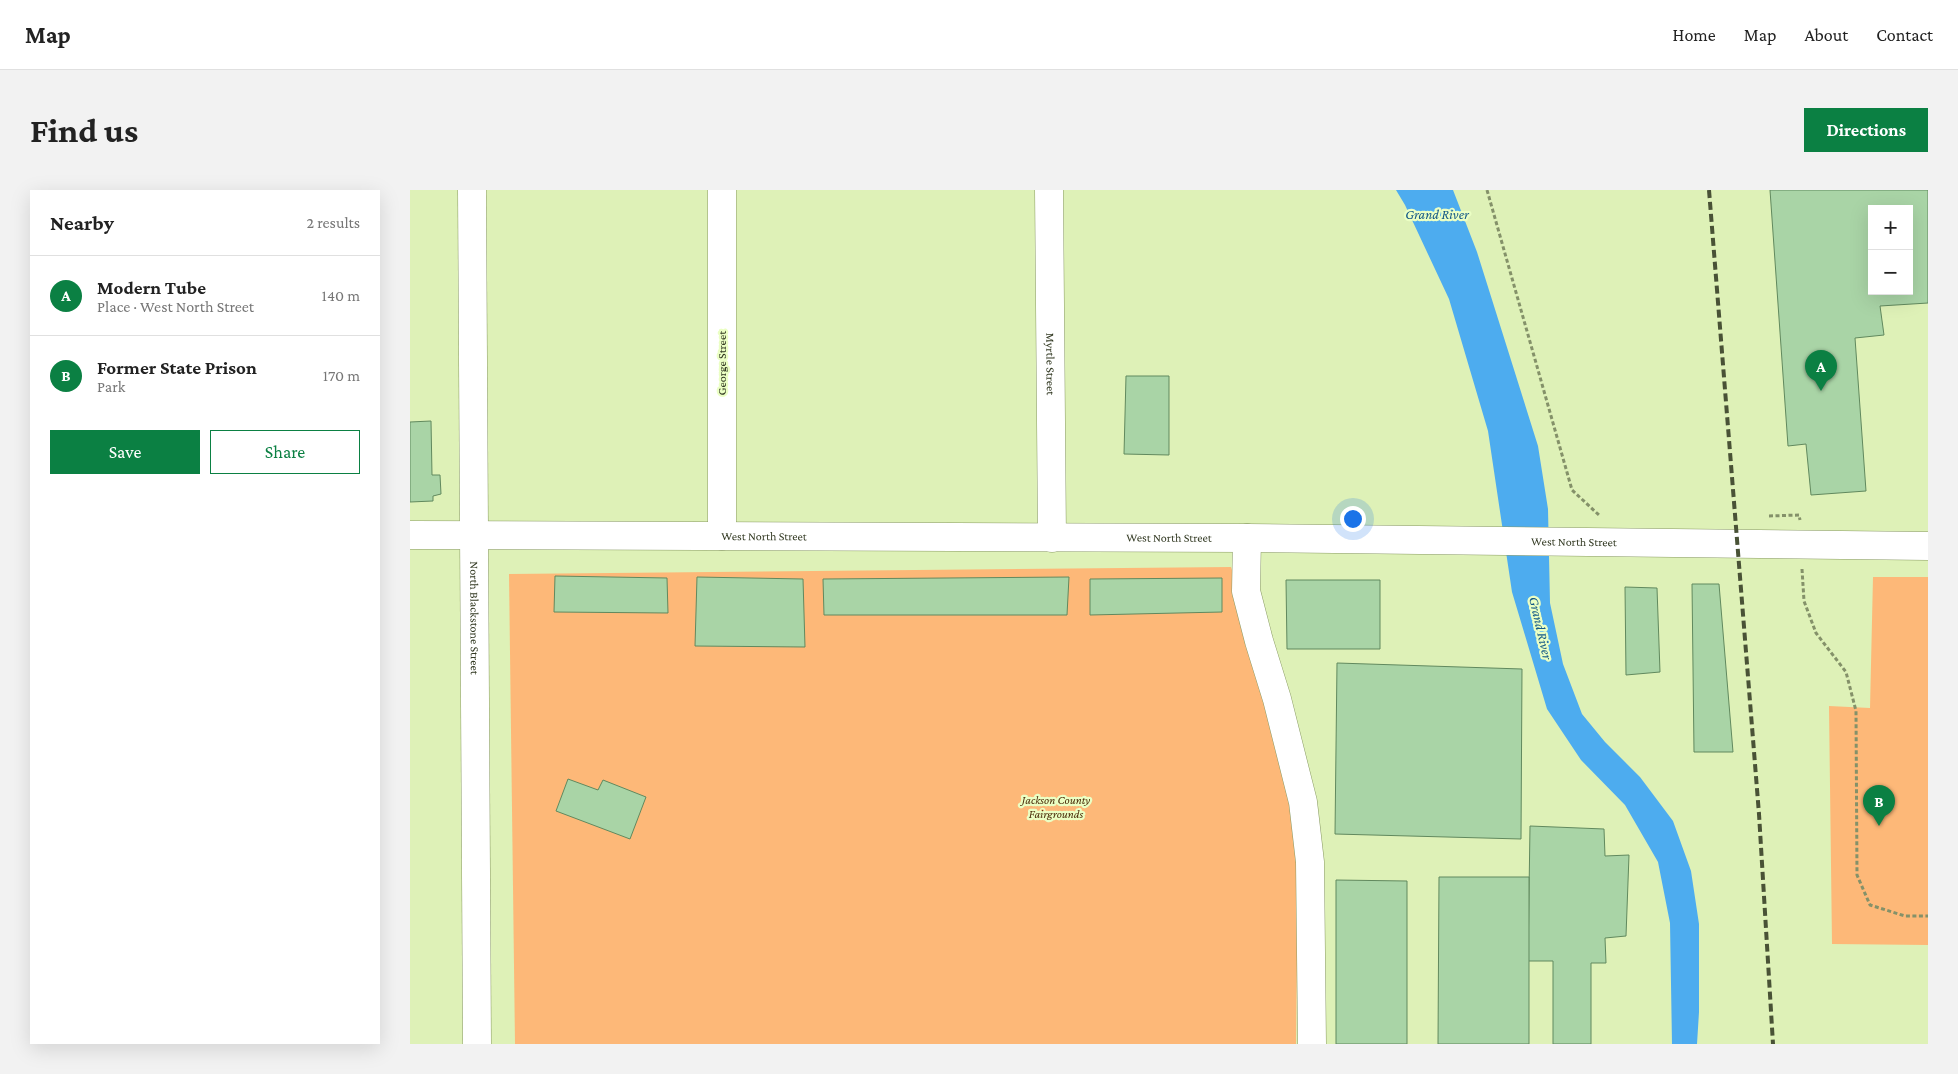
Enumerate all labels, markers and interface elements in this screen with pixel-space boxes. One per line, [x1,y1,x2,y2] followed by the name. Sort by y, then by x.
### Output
[25,21,71,48] text: Map
[1673,25,1716,45] text: Home
[1744,25,1776,45] text: Map
[1804,25,1848,45] text: About
[1876,25,1933,45] text: Contact
[1804,108,1928,152] button: Directions
[30,111,138,150] text: Find us
[1868,205,1913,295] map controls
[1868,205,1913,250] button: +
[1405,206,1470,222] water label: Grand River
[50,211,114,235] text: Nearby
[307,214,360,231] text: 2 results
[1868,250,1913,295] button: −
[97,277,206,298] text: Modern Tube
[61,287,71,304] text: A
[322,287,360,304] text: 140 m
[97,298,254,315] text: Place · West North Street
[715,330,729,395] street label: George Street
[1043,333,1058,396] street label: Myrtle Street
[1805,350,1837,391] pin: A
[97,357,257,378] text: Former State Prison
[61,367,71,384] text: B
[323,367,360,384] text: 170 m
[97,378,125,395] text: Park
[50,430,200,474] button: Save
[210,430,360,474] button: Share
[1340,506,1366,532] your location
[721,529,808,543] street label: West North Street
[1126,531,1213,545] street label: West North Street
[1531,534,1618,549] street label: West North Street
[467,561,482,676] street label: North Blackstone Street
[1526,595,1556,662] water label: Grand River
[1863,785,1895,826] pin: B
[1020,793,1090,821] park label: Jackson County Fairgrounds

